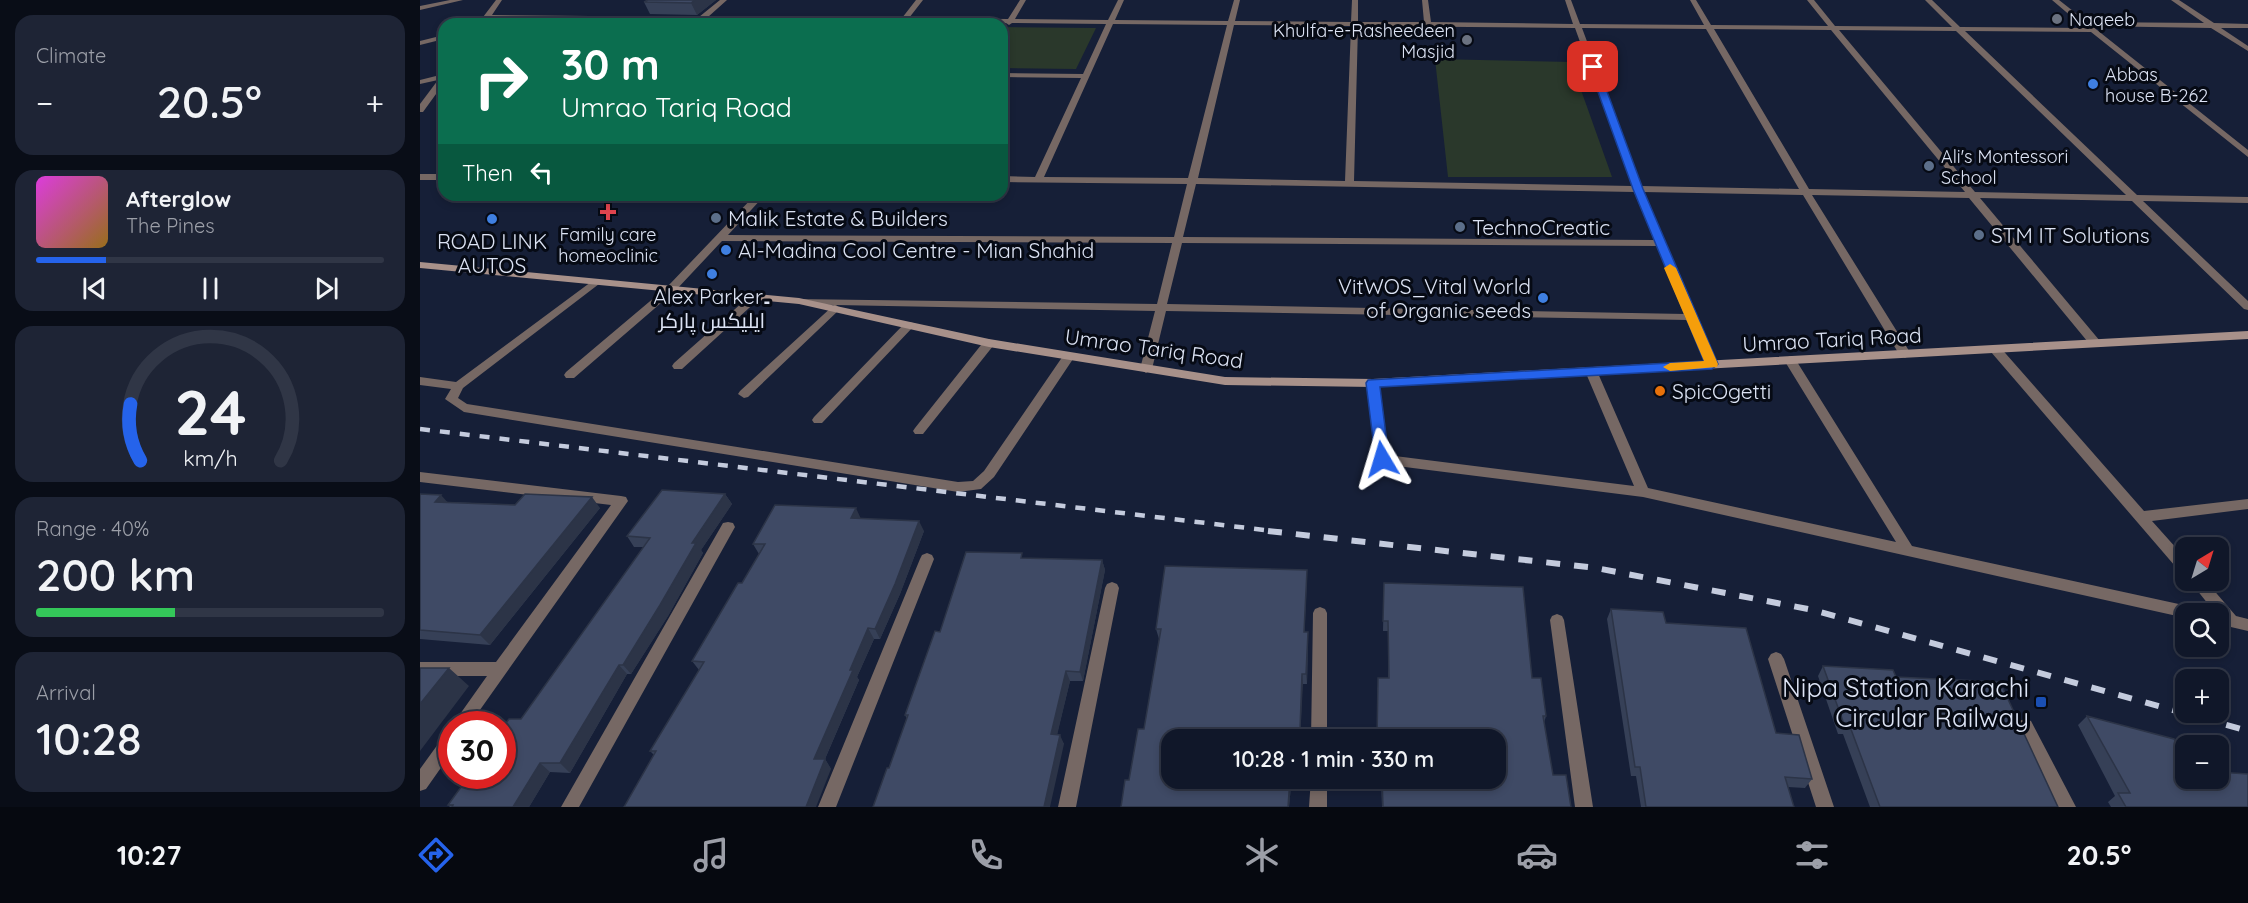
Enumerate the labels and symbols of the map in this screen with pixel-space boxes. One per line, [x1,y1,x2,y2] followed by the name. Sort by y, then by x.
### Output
[2069,8,2135,31] place label: Naqeeb
[2050,12,2064,26] marker: Naqeeb
[1273,19,1455,63] place label: Khulfa-e-Rasheedeen Masjid
[1460,33,1474,47] marker: Khulfa-e-Rasheedeen Masjid
[1567,41,1618,92] pin
[2105,63,2208,107] place label: Abbas house B-262
[2086,77,2100,91] marker: Abbas house B-262
[1941,145,2068,189] place label: Ali's Montessori School
[1922,159,1936,173] marker: Ali's Montessori School
[599,203,617,221] marker: Family care homeoclinic
[728,205,948,231] place label: Malik Estate & Builders
[709,211,723,225] marker: Malik Estate & Builders
[485,212,499,226] marker: ROAD LINK AUTOS
[1472,214,1610,240] place label: TechnoCreatic
[1453,220,1467,234] marker: TechnoCreatic
[1991,222,2150,248] place label: STM IT Solutions
[558,223,658,267] place label: Family care homeoclinic
[437,228,547,278] place label: ROAD LINK AUTOS
[1972,228,1986,242] marker: STM IT Solutions
[738,237,1094,263] place label: Al-Madina Cool Centre - Mian Shahid
[719,243,733,257] marker: Al-Madina Cool Centre - Mian Shahid
[705,267,719,281] marker: Alex Parker۔ ایلیکس پارکر
[1338,273,1531,323] place label: VitWOS_Vital World of Organic seeds
[653,283,771,335] place label: Alex Parker۔ ایلیکس پارکر
[1536,291,1550,305] marker: VitWOS_Vital World of Organic seeds
[1742,321,1922,357] street label: Umrao Tariq Road
[1063,323,1245,373] street label: Umrao Tariq Road
[1672,378,1771,404] place label: SpicOgetti
[1653,384,1667,398] marker: SpicOgetti
[1350,427,1414,491] position arrow
[2175,537,2229,591] north arrow
[1782,671,2029,734] place label: Nipa Station Karachi Circular Railway
[2034,695,2048,709] marker: Nipa Station Karachi Circular Railway
[438,711,516,789] speed limit sign: 30

